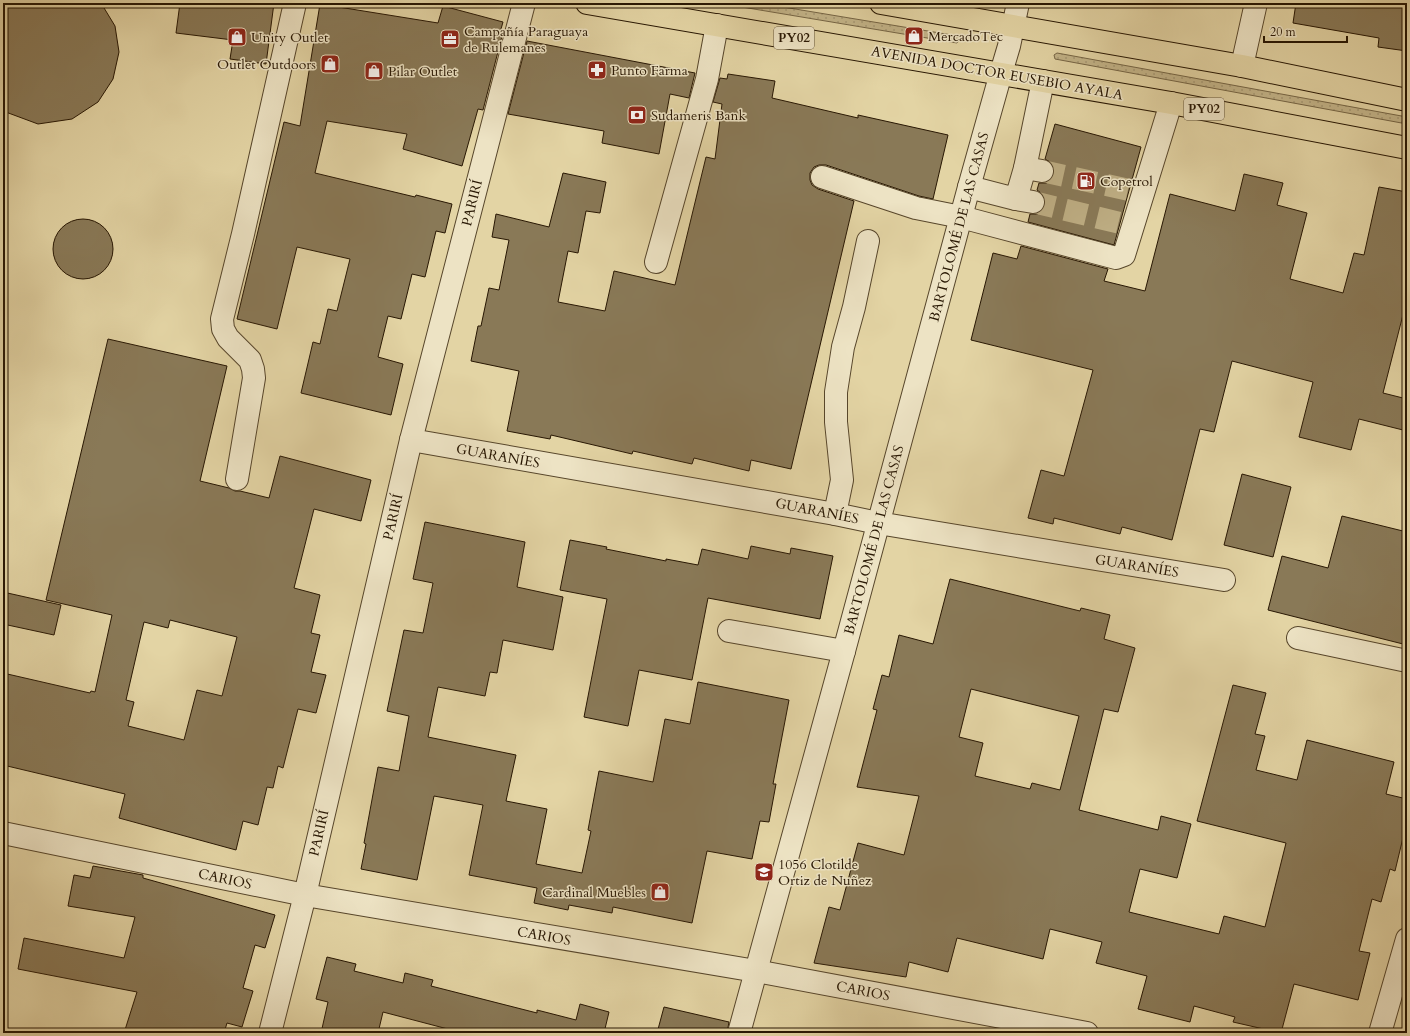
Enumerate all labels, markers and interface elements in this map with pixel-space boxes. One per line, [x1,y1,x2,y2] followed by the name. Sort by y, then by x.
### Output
[1264,18,1347,44] scale bar
[464,22,588,57] place label: Campañía Paraguaya de Rulemanes
[1270,24,1297,40] text: 20 m
[903,25,925,47] shop icon: MercadoTec
[226,26,248,48] shop icon: Unity Outlet
[774,27,814,49] road number: PY02
[928,27,1003,46] place label: MercadoTec
[251,28,329,47] place label: Unity Outlet
[439,28,461,50] office icon: Campañía Paraguaya de Rulemanes
[870,41,1124,105] street label: AVENIDA DOCTOR EUSEBIO AYALA
[319,53,341,75] shop icon: Outlet Outdoors
[217,55,316,74] place label: Outlet Outdoors
[586,59,608,81] pharmacy icon: Punto Farma
[363,60,385,82] shop icon: Pilar Outlet
[611,61,688,80] place label: Punto Farma
[388,62,458,81] place label: Pilar Outlet
[1184,98,1224,120] road number: PY02
[626,104,648,126] bank icon: Sudameris Bank
[651,106,746,125] place label: Sudameris Bank
[925,130,993,324] street label: BARTOLOMÉ DE LAS CASAS
[1075,170,1097,192] fuel station icon: Copetrol
[1100,172,1153,191] place label: Copetrol
[457,178,487,228] street label: PARIRÍ
[455,439,541,473] street label: GUARANÍES
[840,443,908,637] street label: BARTOLOMÉ DE LAS CASAS
[378,492,408,542] street label: PARIRÍ
[774,494,860,528] street label: GUARANÍES
[1094,550,1180,582] street label: GUARANÍES
[304,808,334,858] street label: PARIRÍ
[778,855,872,890] place label: 1056 Clotilde Ortiz de Nuñez
[753,861,775,883] school or university icon: 1056 Clotilde Ortiz de Nuñez
[196,864,254,894] street label: CARIOS
[649,881,671,903] shop icon: Cardinal Muebles
[542,883,646,902] place label: Cardinal Muebles
[516,922,572,950] street label: CARIOS
[835,976,891,1006] street label: CARIOS

